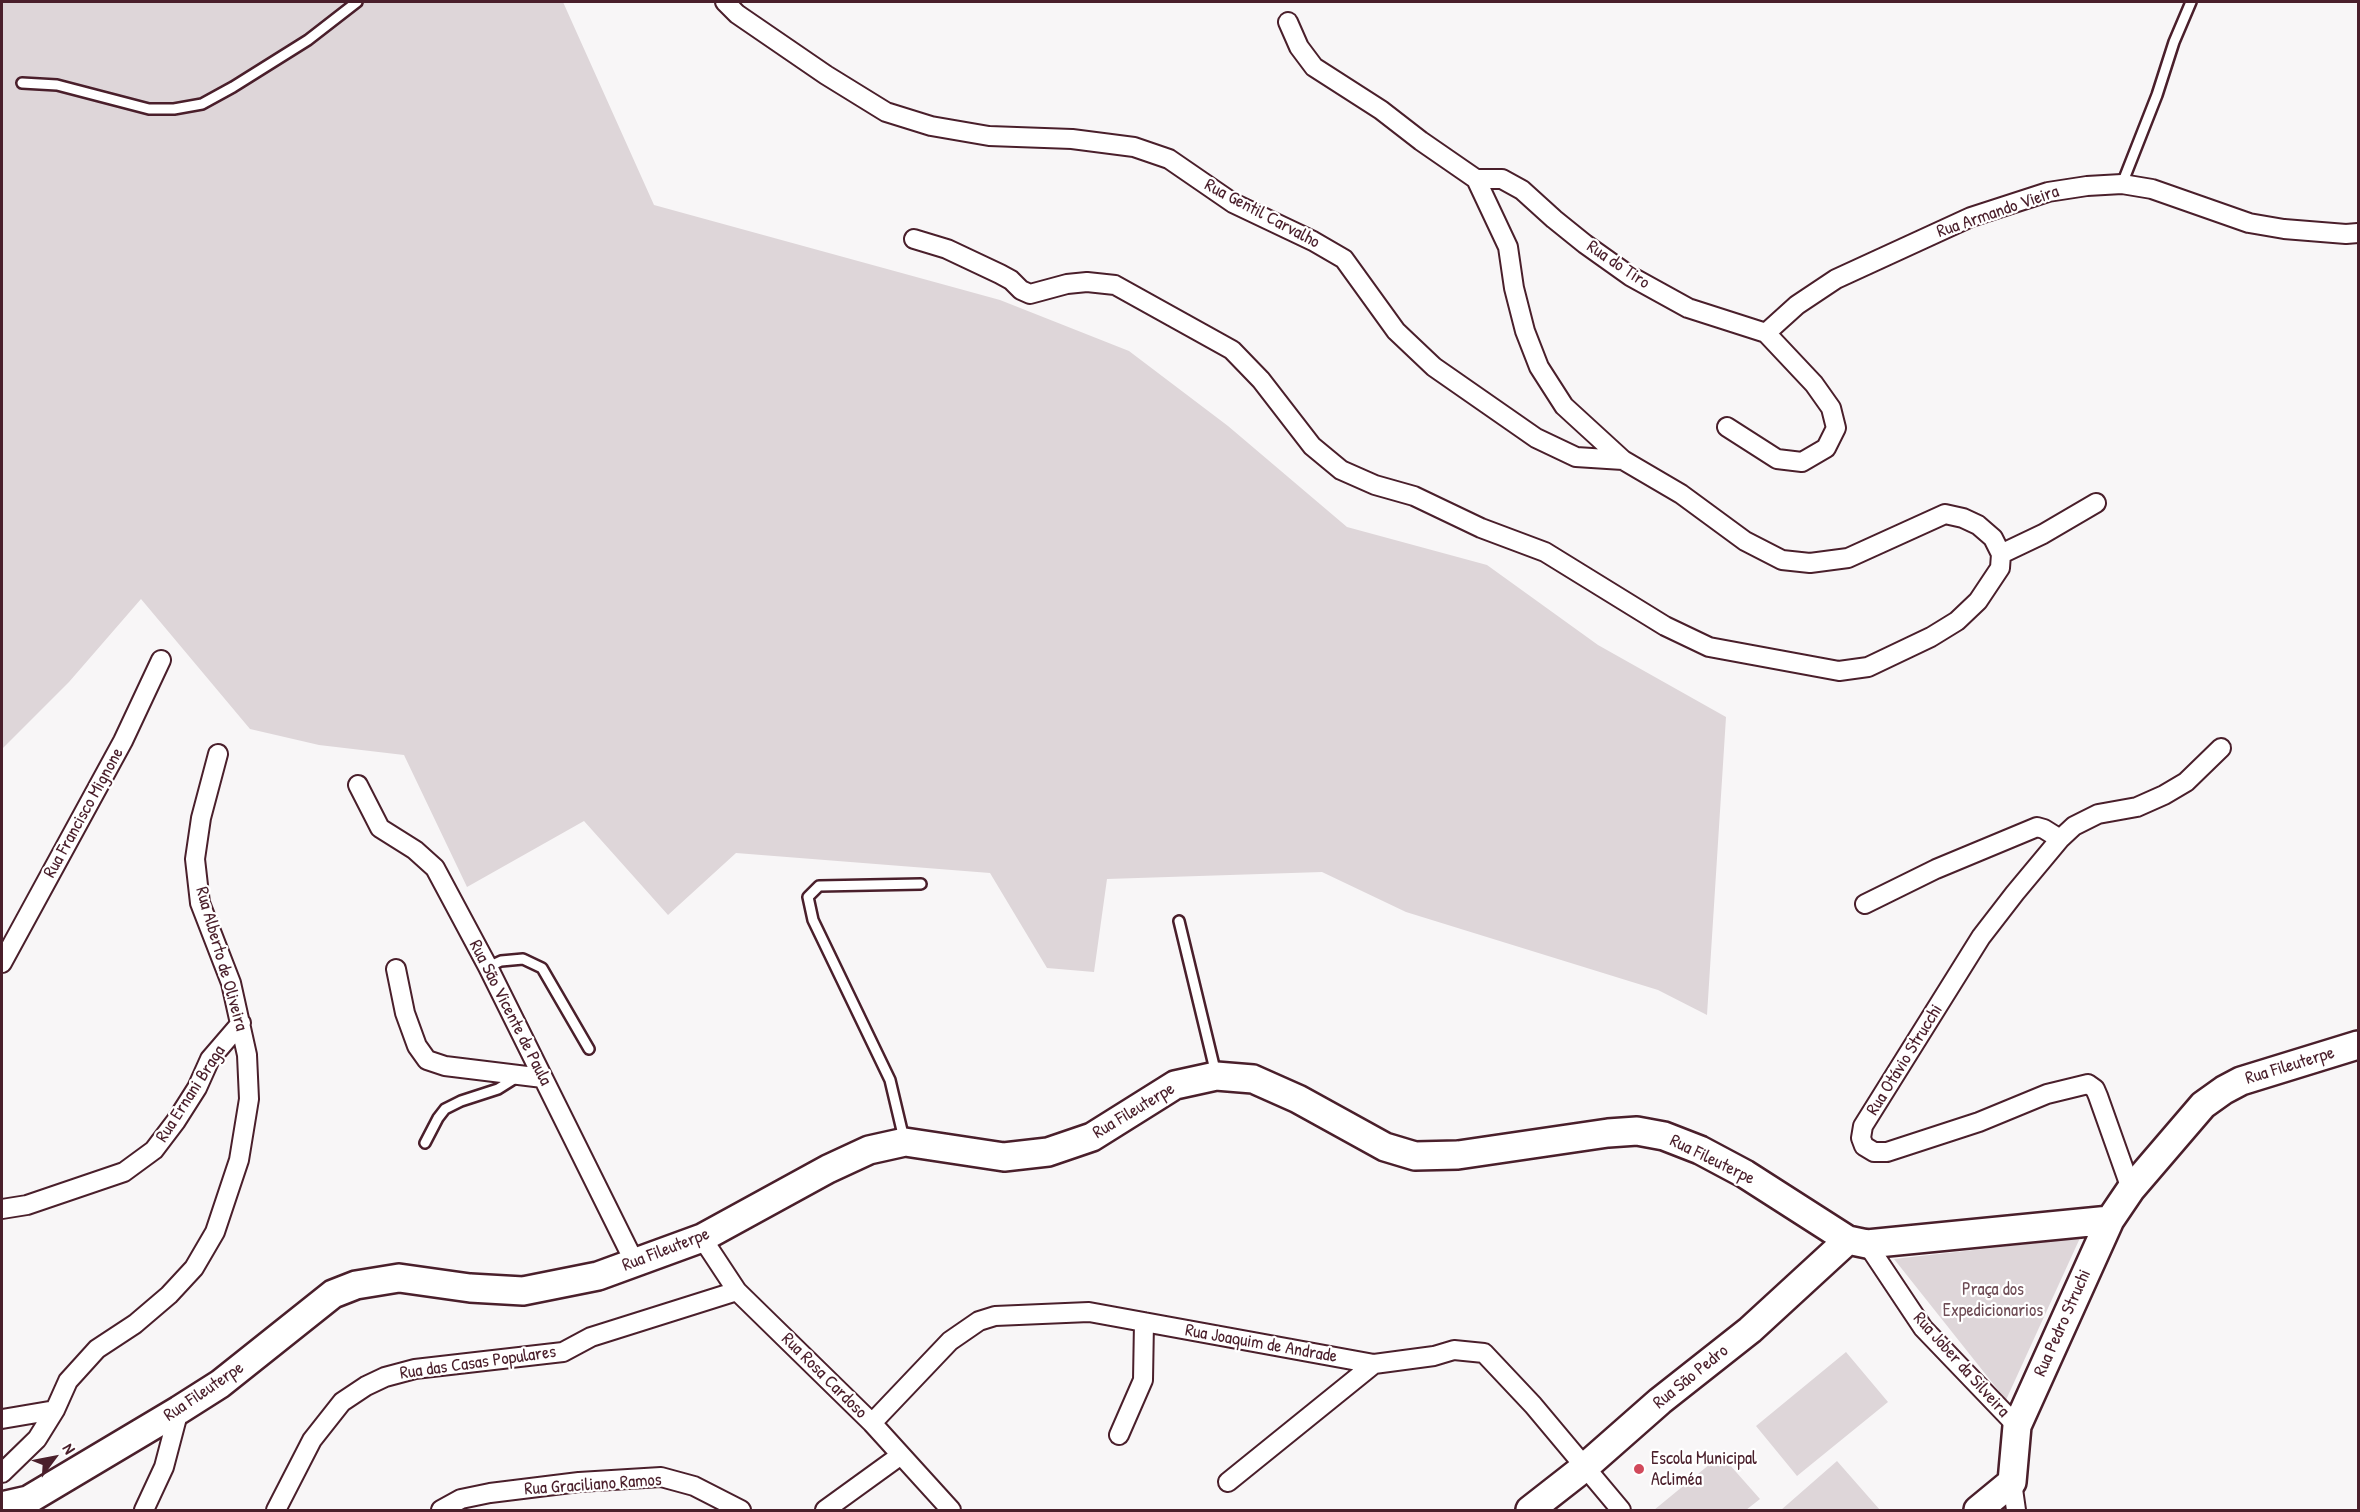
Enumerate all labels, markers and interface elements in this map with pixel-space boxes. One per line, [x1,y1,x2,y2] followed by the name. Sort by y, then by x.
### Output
[1201,175,1323,253] street label: Rua Gentil Carvalho
[1934,181,2062,243] street label: Rua Armando Vieira
[1582,236,1654,294] street label: Rua do Tiro
[39,744,129,882] street label: Rua Francisco Mignone
[190,885,252,1033] street label: Rua Alberto de Oliveira
[464,937,556,1089] street label: Rua São Vicente de Paula
[1862,1001,1948,1119] street label: Rua Otávio Strucchi
[152,1042,230,1146] street label: Rua Ernani Braga
[2243,1042,2337,1090] street label: Rua Fileuterpe
[1089,1078,1179,1144] street label: Rua Fileuterpe
[1666,1130,1758,1190] street label: Rua Fileuterpe
[619,1223,713,1277] street label: Rua Fileuterpe
[2030,1266,2096,1380] street label: Rua Pedro Struchi
[1943,1279,2043,1322] park label: Praça dos Expedicionarios
[1908,1308,2014,1422] street label: Rua Jober da Silveira
[1183,1320,1339,1368] street label: Rua Joaquim de Andrade
[777,1329,871,1423] street label: Rua Rosa Cardoso
[1649,1340,1733,1414] street label: Rua São Pedro
[399,1341,557,1385] street label: Rua das Casas Populares
[160,1357,248,1427] street label: Rua Fileuterpe
[24,1428,84,1488] north arrow
[58,1439,81,1458] text: N
[1651,1448,1757,1490] place label: Escola Municipal Acliméa
[1632,1462,1646,1476] marker: Escola Municipal Acliméa
[524,1469,662,1501] street label: Rua Graciliano Ramos

